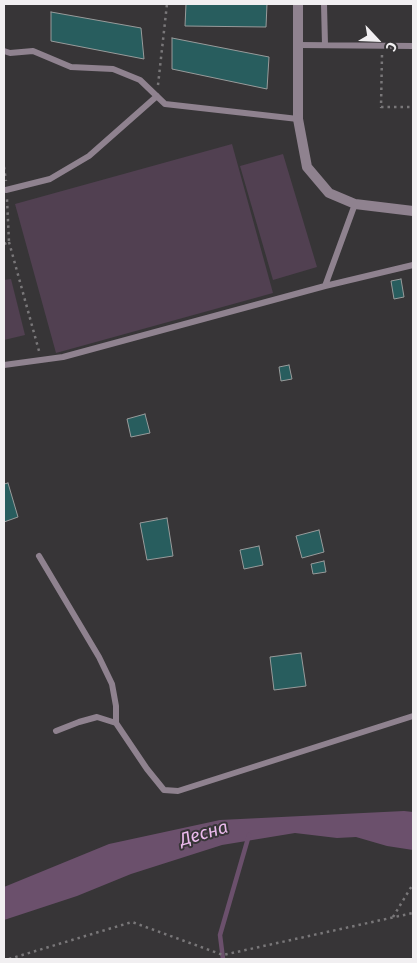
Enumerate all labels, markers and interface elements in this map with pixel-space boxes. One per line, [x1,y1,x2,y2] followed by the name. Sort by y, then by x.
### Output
[352,15,402,65] north arrow
[382,39,400,54] text: С
[177,817,231,851] water label: Десна

